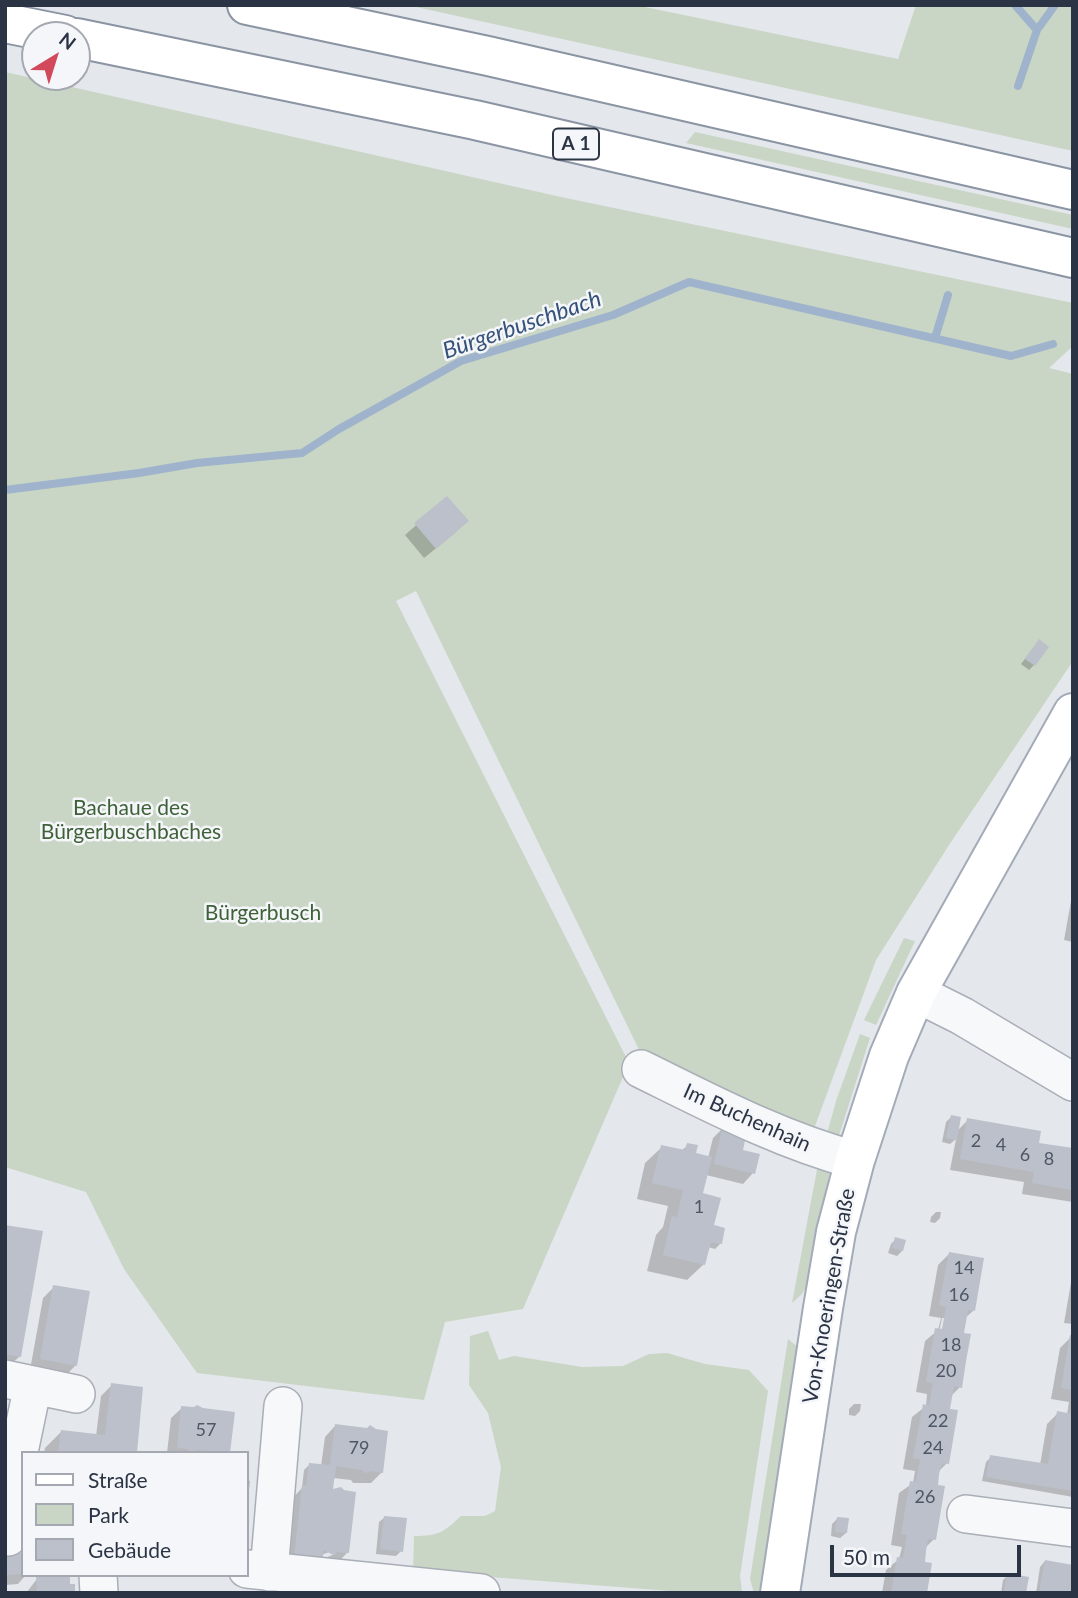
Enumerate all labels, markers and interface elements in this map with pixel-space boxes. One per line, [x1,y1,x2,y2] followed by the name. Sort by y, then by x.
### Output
[21,21,91,91] north arrow
[55,27,81,54] text: N
[553,128,599,160] road number: A 1
[439,285,605,365] water label: Bürgerbuschbach
[41,795,221,845] park label: Bachaue des Bürgerbuschbaches
[205,900,321,926] park label: Bürgerbusch
[679,1079,815,1157] street label: Im Buchenhain
[971,1130,981,1152] house number: 2
[996,1134,1006,1156] house number: 4
[1020,1144,1030,1166] house number: 6
[1044,1148,1054,1170] house number: 8
[798,1186,860,1406] street label: Von-Knoeringen-Straße
[694,1196,704,1218] house number: 1
[954,1257,974,1279] house number: 14
[949,1284,969,1306] house number: 16
[941,1334,961,1356] house number: 18
[936,1360,956,1382] house number: 20
[928,1410,948,1432] house number: 22
[196,1419,216,1441] house number: 57
[349,1437,369,1459] house number: 79
[923,1437,943,1459] house number: 24
[21,1451,248,1577] legend
[88,1467,148,1492] text: Straße
[915,1486,935,1508] house number: 26
[88,1502,129,1527] text: Park
[833,1532,1024,1576] scale bar
[88,1537,171,1562] text: Gebäude
[843,1544,890,1569] text: 50 m

